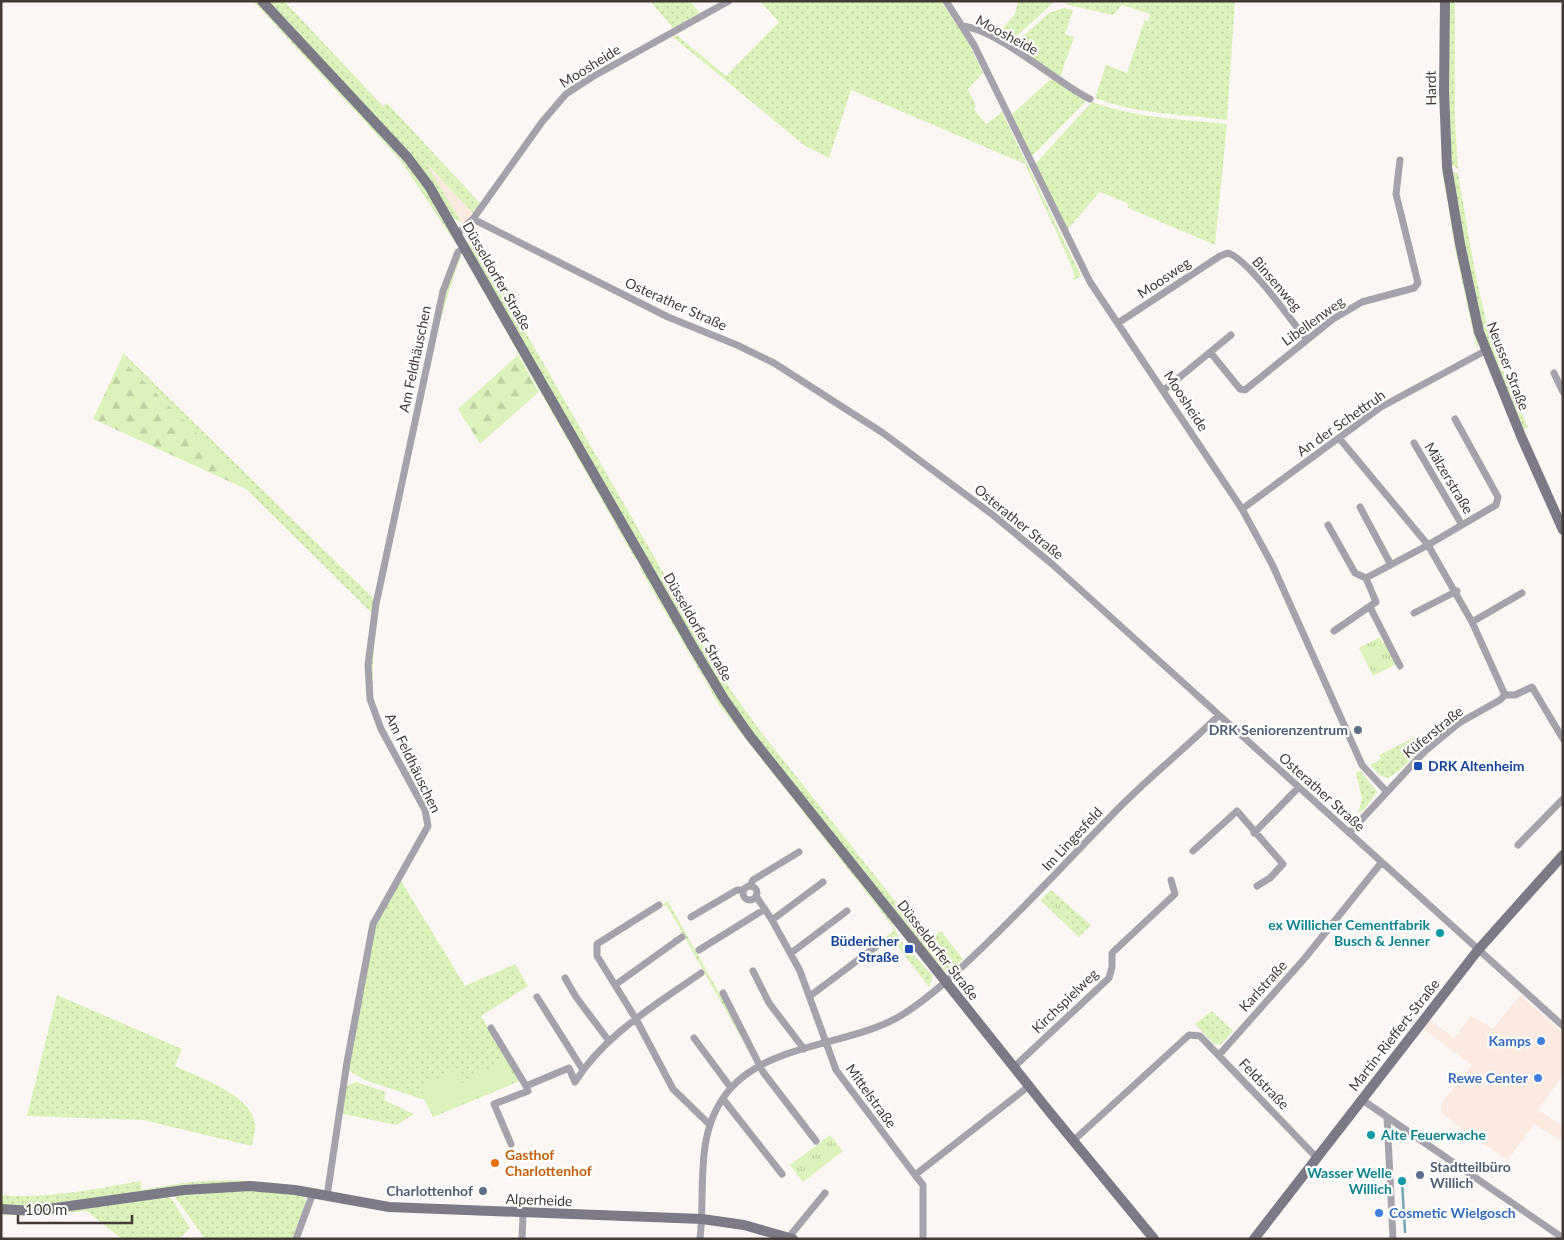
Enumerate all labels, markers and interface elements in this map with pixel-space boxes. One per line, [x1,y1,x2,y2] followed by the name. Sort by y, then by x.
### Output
[973,11,1041,58] street label: Moosheide
[556,40,623,91] street label: Moosheide
[1422,70,1439,106] street label: Hardt
[460,219,535,333] street label: Düsseldorfer Straße
[1249,253,1306,314] street label: Binsenweg
[1134,254,1193,301] street label: Moosweg
[623,273,730,334] street label: Osterather Straße
[1278,292,1347,349] street label: Libellenweg
[395,304,434,414] street label: Am Feldhäuschen
[1484,319,1533,412] street label: Neusser Straße
[1161,367,1212,434] street label: Moosheide
[1293,386,1388,459] street label: An der Schettruh
[1421,439,1477,517] street label: Mälzerstraße
[971,480,1067,563] street label: Osterather Straße
[661,570,736,684] street label: Düsseldorfer Straße
[1399,702,1466,761] street label: Küferstraße
[382,710,445,815] street label: Am Feldhäuschen
[1209,721,1348,738] place label: DRK Seniorenzentrum
[1352,724,1364,736] marker: DRK Seniorenzentrum
[1276,749,1369,835] street label: Osterather Straße
[1428,757,1525,774] place label: DRK Altenheim
[1412,760,1424,772] marker: DRK Altenheim
[1038,803,1106,874] street label: Im Lingesfeld
[894,896,983,1003] street label: Düsseldorfer Straße
[1268,916,1431,949] place label: ex Willicher Cementfabrik Busch & Jenner
[1434,927,1446,939] marker: ex Willicher Cementfabrik Busch & Jenner
[830,932,900,965] place label: Büdericher Straße
[903,943,915,955] marker: Büdericher Straße
[1235,957,1290,1015] street label: Karlstraße
[1028,965,1101,1036] street label: Kirchspielweg
[1345,975,1443,1094] street label: Martin-Rieffert-Straße
[1488,1032,1531,1049] place label: Kamps
[1535,1035,1547,1047] marker: Kamps
[1236,1055,1293,1113] street label: Feldstraße
[842,1060,900,1131] street label: Mittelstraße
[1448,1069,1529,1086] place label: Rewe Center
[1532,1072,1544,1084] marker: Rewe Center
[1380,1126,1486,1143] place label: Alte Feuerwache
[1365,1129,1377,1141] marker: Alte Feuerwache
[505,1146,592,1179] place label: Gasthof Charlottenhof
[489,1157,501,1169] marker: Gasthof Charlottenhof
[1430,1158,1511,1191] place label: Stadtteilbüro Willich
[1307,1164,1393,1197] place label: Wasser Welle Willich
[1414,1169,1426,1181] marker: Stadtteilbüro Willich
[1396,1175,1408,1187] marker: Wasser Welle Willich
[386,1182,473,1199] place label: Charlottenhof
[477,1185,489,1197] marker: Charlottenhof
[505,1190,573,1209] street label: Alperheide
[18,1192,131,1224] scale bar
[25,1200,67,1218] text: 100 m
[1389,1204,1516,1221] place label: Cosmetic Wielgosch
[1373,1207,1385,1219] marker: Cosmetic Wielgosch

